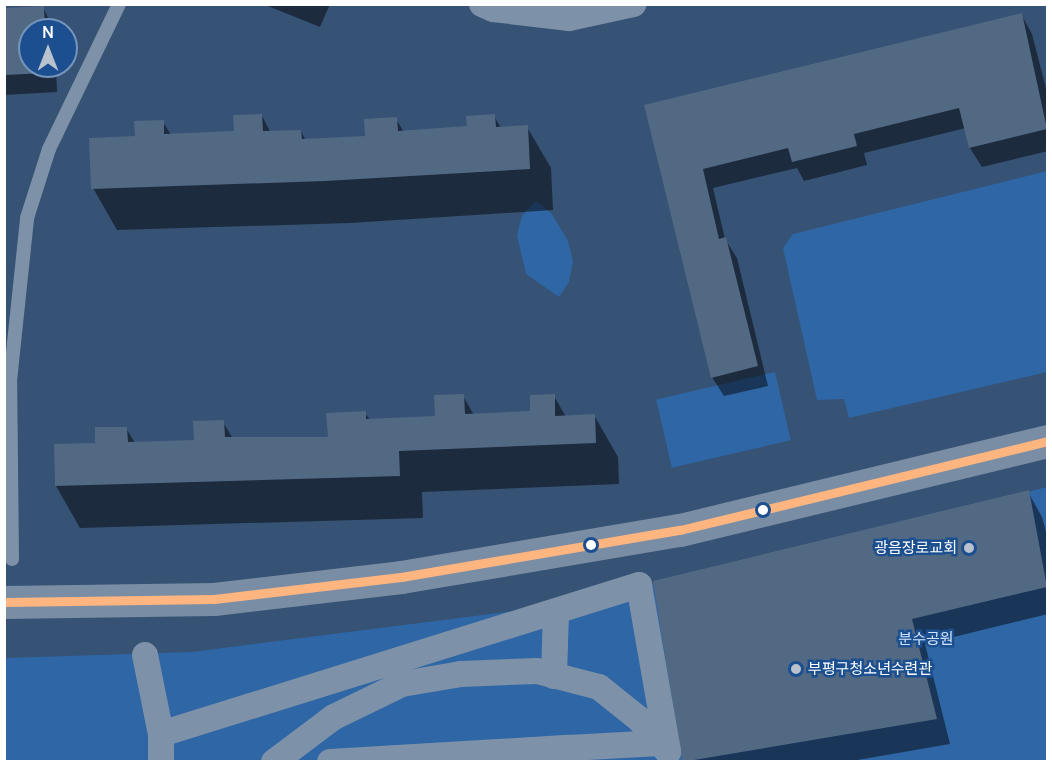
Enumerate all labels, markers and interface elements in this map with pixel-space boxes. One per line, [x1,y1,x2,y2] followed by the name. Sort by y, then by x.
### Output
[18,18,78,78] north arrow
[42,21,54,43] text: N
[757,504,769,516] unlabelled marker
[585,539,597,551] unlabelled marker
[874,539,957,557] place label: 광음장로교회
[962,541,976,555] marker: 광음장로교회
[898,630,954,648] park label: 분수공원
[808,660,932,678] place label: 부평구청소년수련관
[789,662,803,676] marker: 부평구청소년수련관

